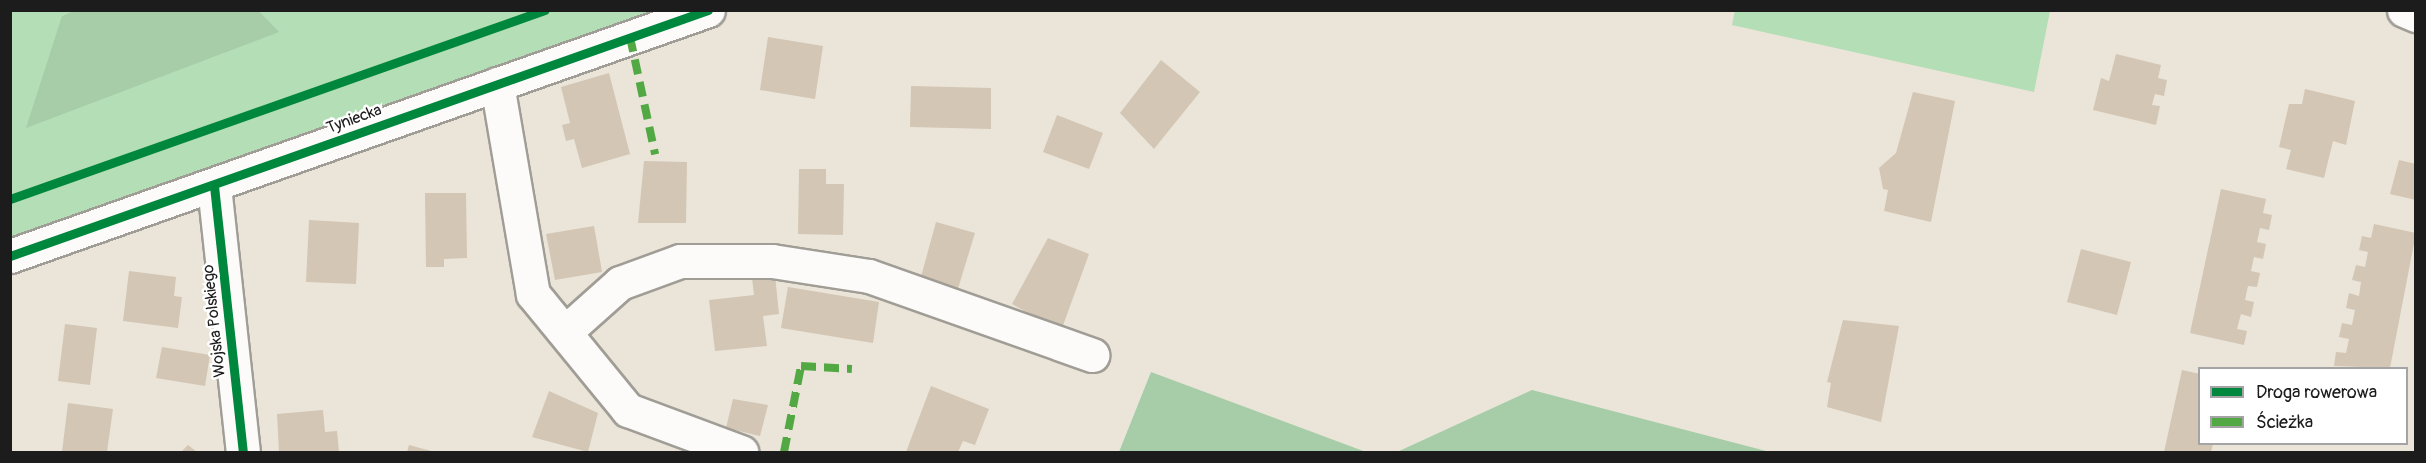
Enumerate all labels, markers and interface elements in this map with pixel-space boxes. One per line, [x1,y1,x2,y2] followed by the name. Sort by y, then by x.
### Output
[324,100,384,138] street label: Tyniecka
[199,264,229,378] street label: Wojska Polskiego
[2198,367,2408,445] legend
[2256,381,2377,404] text: Droga rowerowa
[2256,411,2313,434] text: Ścieżka

